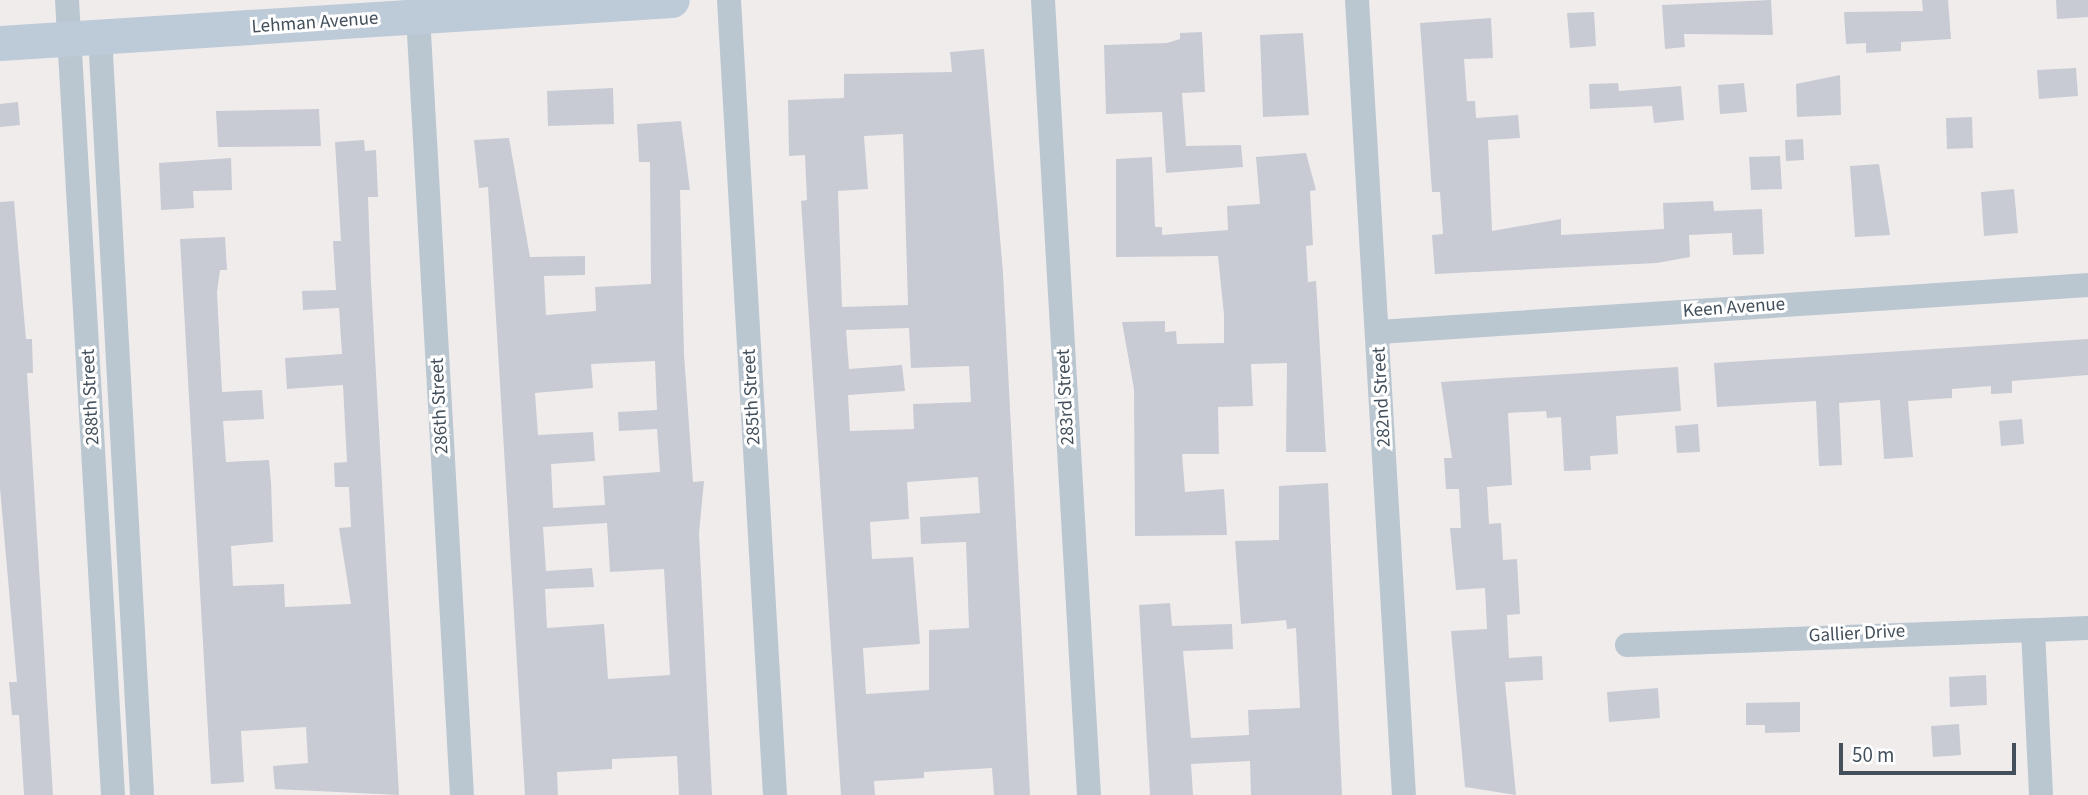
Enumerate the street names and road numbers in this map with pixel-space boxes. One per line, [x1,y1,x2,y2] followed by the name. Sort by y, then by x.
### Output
[251,7,379,39] street label: Lehman Avenue
[1682,293,1786,323] street label: Keen Avenue
[1368,346,1396,448] street label: 282nd Street
[77,348,105,446] street label: 288th Street
[738,348,766,446] street label: 285th Street
[1052,348,1080,446] street label: 283rd Street
[426,357,454,455] street label: 286th Street
[1808,620,1906,648] street label: Gallier Drive

